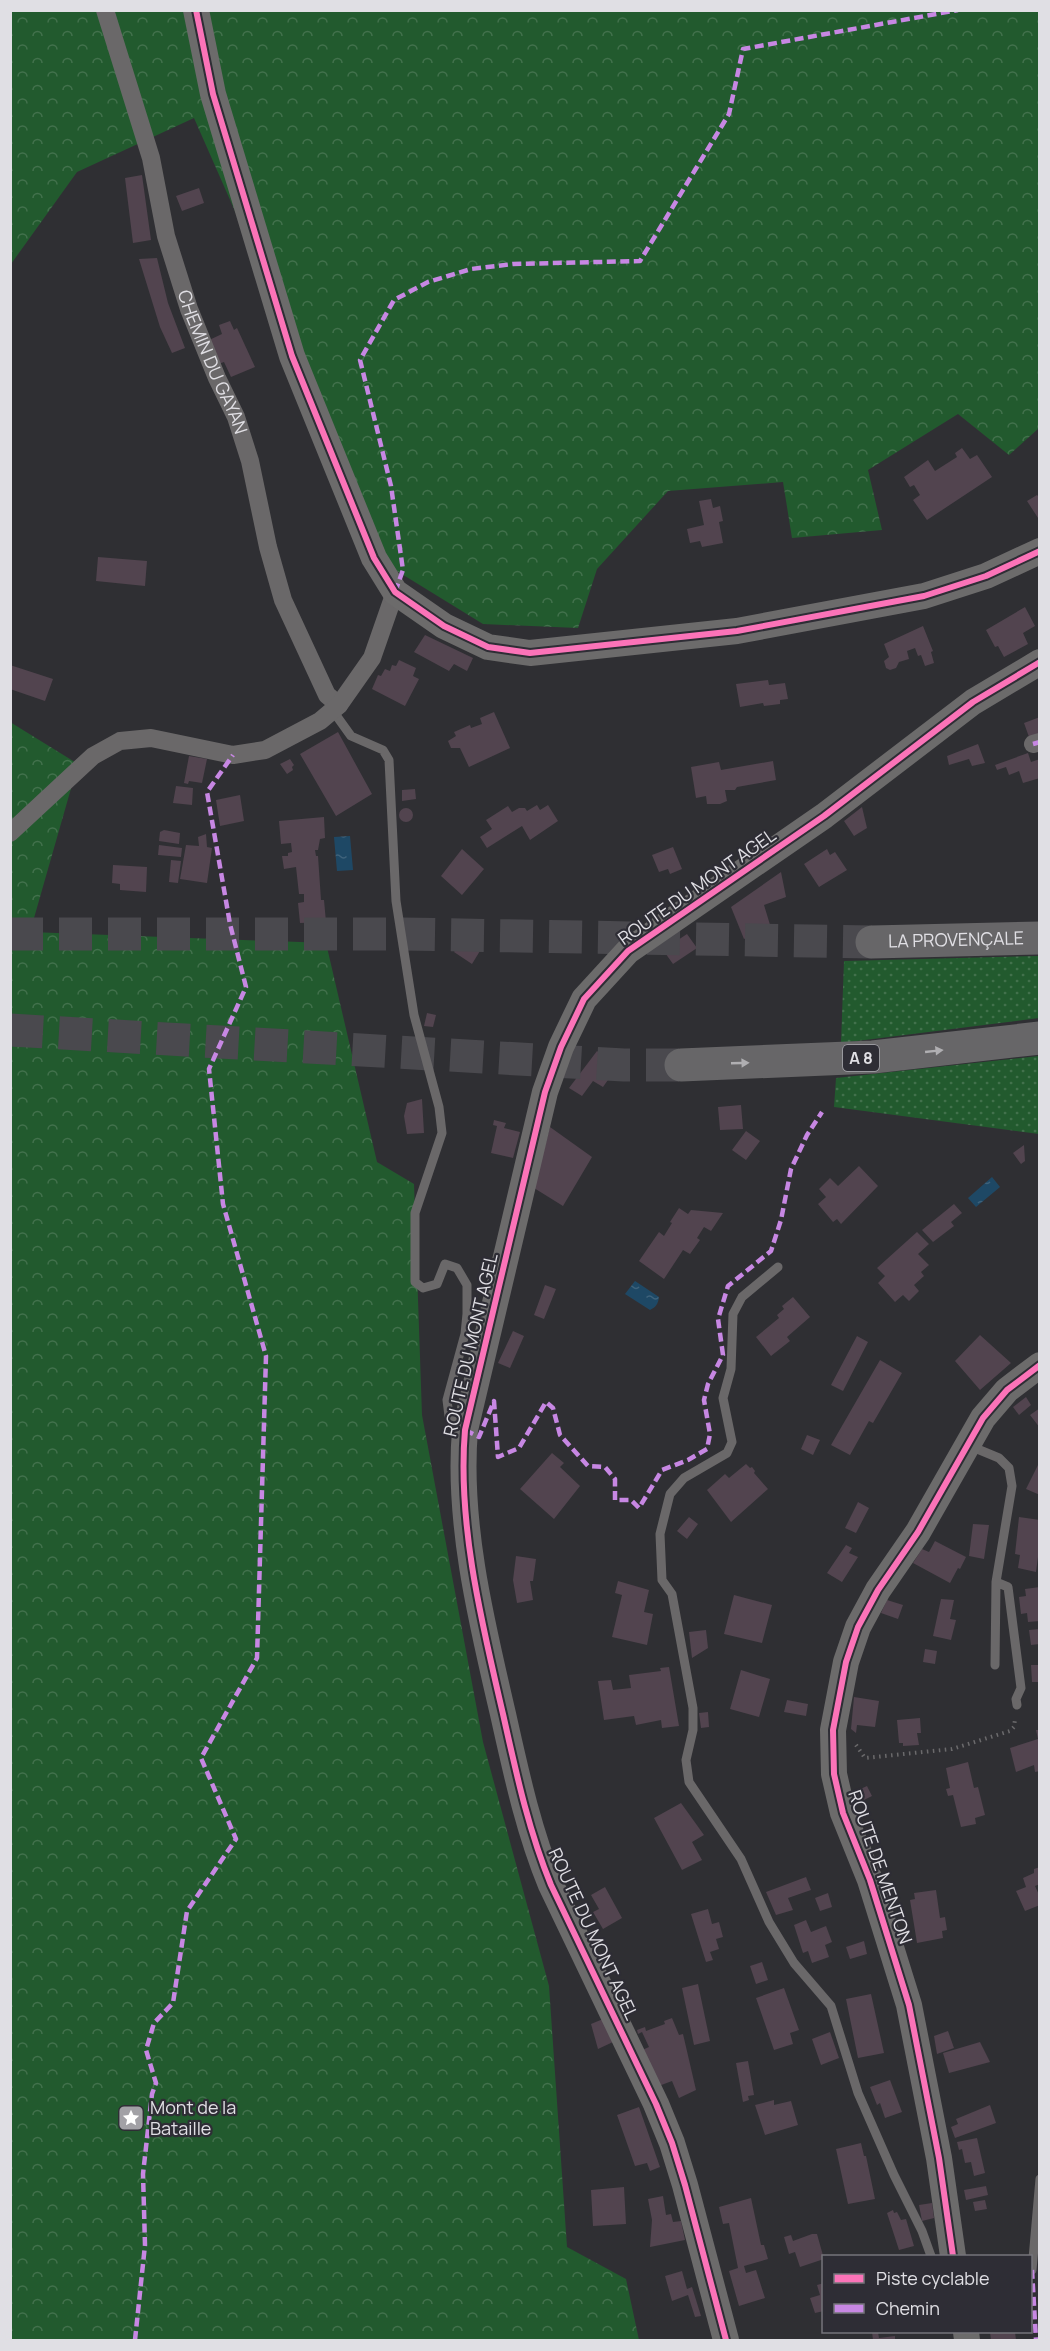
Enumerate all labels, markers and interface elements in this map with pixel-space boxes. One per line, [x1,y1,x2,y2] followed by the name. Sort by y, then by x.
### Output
[173,287,254,437] street label: CHEMIN DU GAYAN
[613,823,780,950] street label: ROUTE DU MONT AGEL
[888,925,1024,953] street label: LA PROVENÇALE
[843,1045,879,1071] road number: A 8
[925,1046,944,1055] one-way arrow
[730,1058,749,1068] one-way arrow
[437,1251,503,1439] street label: ROUTE DU MONT AGEL
[843,1786,919,1947] street label: ROUTE DE MENTON
[543,1844,644,2024] street label: ROUTE DU MONT AGEL
[150,2095,236,2140] place label: Mont de la Bataille
[116,2103,146,2133] place icon: Mont de la Bataille
[822,2255,1032,2333] legend
[876,2266,990,2290] text: Piste cyclable
[876,2296,940,2320] text: Chemin

